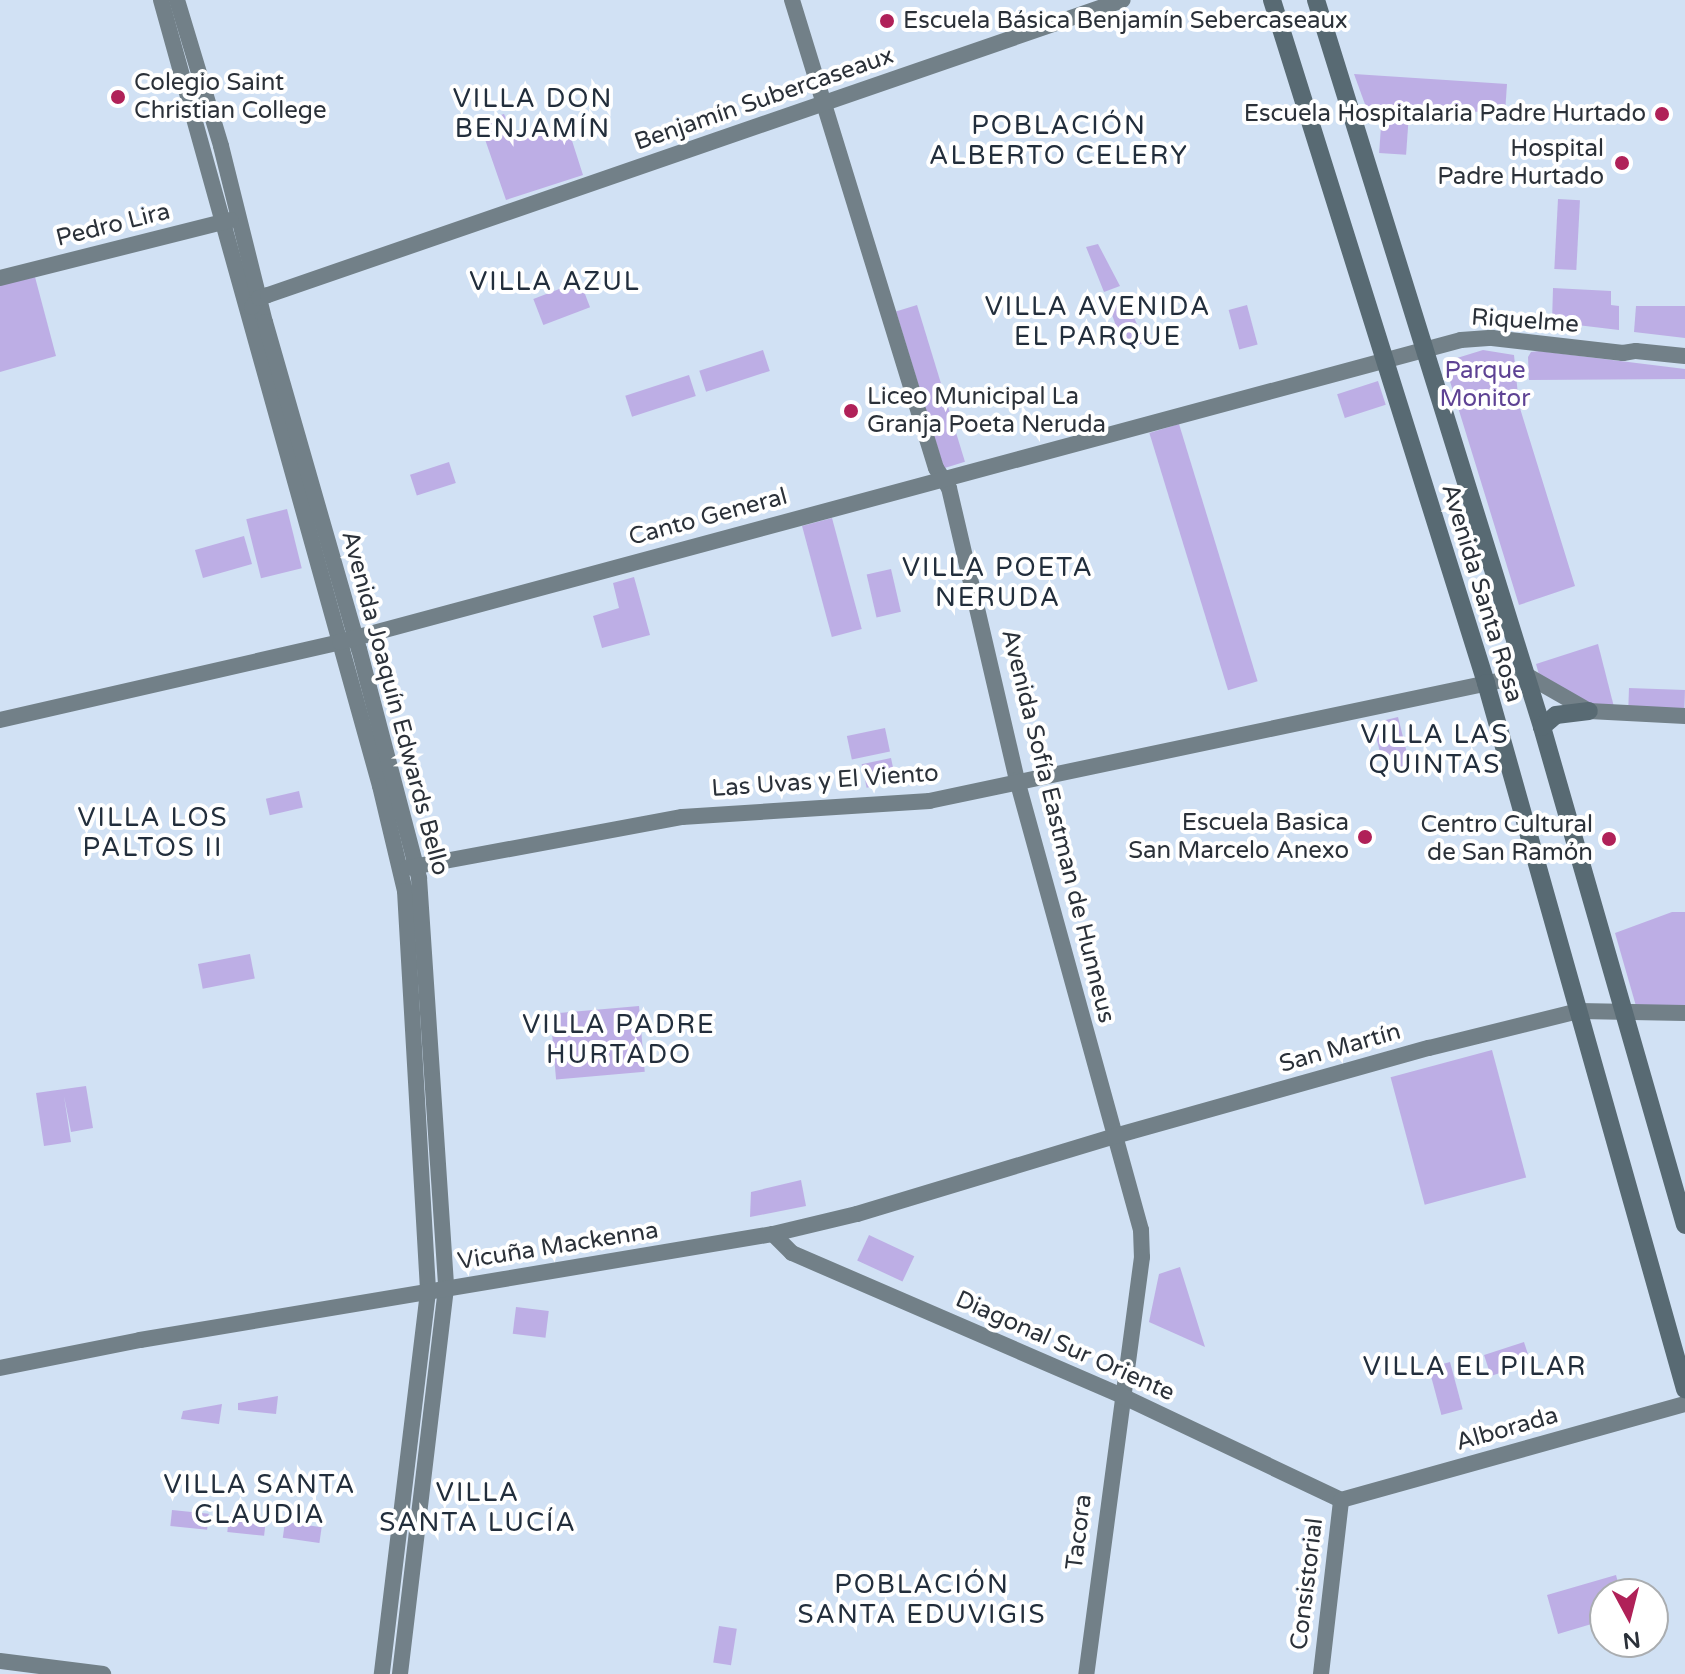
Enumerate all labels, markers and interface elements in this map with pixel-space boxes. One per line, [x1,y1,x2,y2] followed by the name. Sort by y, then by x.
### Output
[903,7,1348,35] place label: Escuela Básica Benjamín Sebercaseaux
[878,12,896,30] marker: Escuela Básica Benjamín Sebercaseaux
[631,41,897,157] street label: Benjamín Subercaseaux
[134,69,327,125] place label: Colegio Saint Christian College
[453,83,613,144] district label: VILLA DON BENJAMÍN
[109,88,127,106] marker: Colegio Saint Christian College
[1244,100,1646,128] place label: Escuela Hospitalaria Padre Hurtado
[1653,105,1671,123] marker: Escuela Hospitalaria Padre Hurtado
[929,110,1189,172] district label: POBLACIÓN ALBERTO CELERY
[1437,135,1604,191] place label: Hospital Padre Hurtado
[1611,152,1633,174] marker: Hospital Padre Hurtado
[53,197,173,253] street label: Pedro Lira
[469,266,641,298] district label: VILLA AZUL
[985,291,1211,352] district label: VILLA AVENIDA EL PARQUE
[1470,303,1580,339] street label: Riquelme
[1440,357,1530,413] park label: Parque Monitor
[867,383,1106,439] place label: Liceo Municipal La Granja Poeta Neruda
[842,402,860,420] marker: Liceo Municipal La Granja Poeta Neruda
[1435,480,1529,706] street label: Avenida Santa Rosa
[626,482,790,552] street label: Canto General
[335,528,455,878] street label: Avenida Joaquín Edwards Bello
[902,552,1094,614] district label: VILLA POETA NERUDA
[995,626,1121,1026] street label: Avenida Sofía Eastman de Hunneus
[1361,719,1509,780] district label: VILLA LAS QUINTAS
[711,759,939,803] street label: Las Uvas y El Viento
[77,802,229,864] district label: VILLA LOS PALTOS II
[1128,809,1349,865] place label: Escuela Basica San Marcelo Anexo
[1421,811,1593,867] place label: Centro Cultural de San Ramón
[1356,828,1374,846] marker: Escuela Basica San Marcelo Anexo
[1600,830,1618,848] marker: Centro Cultural de San Ramón
[522,1009,716,1070] district label: VILLA PADRE HURTADO
[1276,1017,1404,1079] street label: San Martín
[456,1216,660,1276] street label: Vicuña Mackenna
[951,1285,1179,1407] street label: Diagonal Sur Oriente
[1363,1351,1587,1383] district label: VILLA EL PILAR
[1453,1401,1561,1457] street label: Alborada
[164,1469,356,1530] district label: VILLA SANTA CLAUDIA
[379,1477,577,1538] district label: VILLA SANTA LUCÍA
[1060,1492,1098,1572] street label: Tacora
[1285,1516,1329,1652] street label: Consistorial
[797,1569,1047,1630] district label: POBLACIÓN SANTA EDUVIGIS
[1589,1578,1669,1658] north arrow
[1621,1626,1642,1654] text: N

